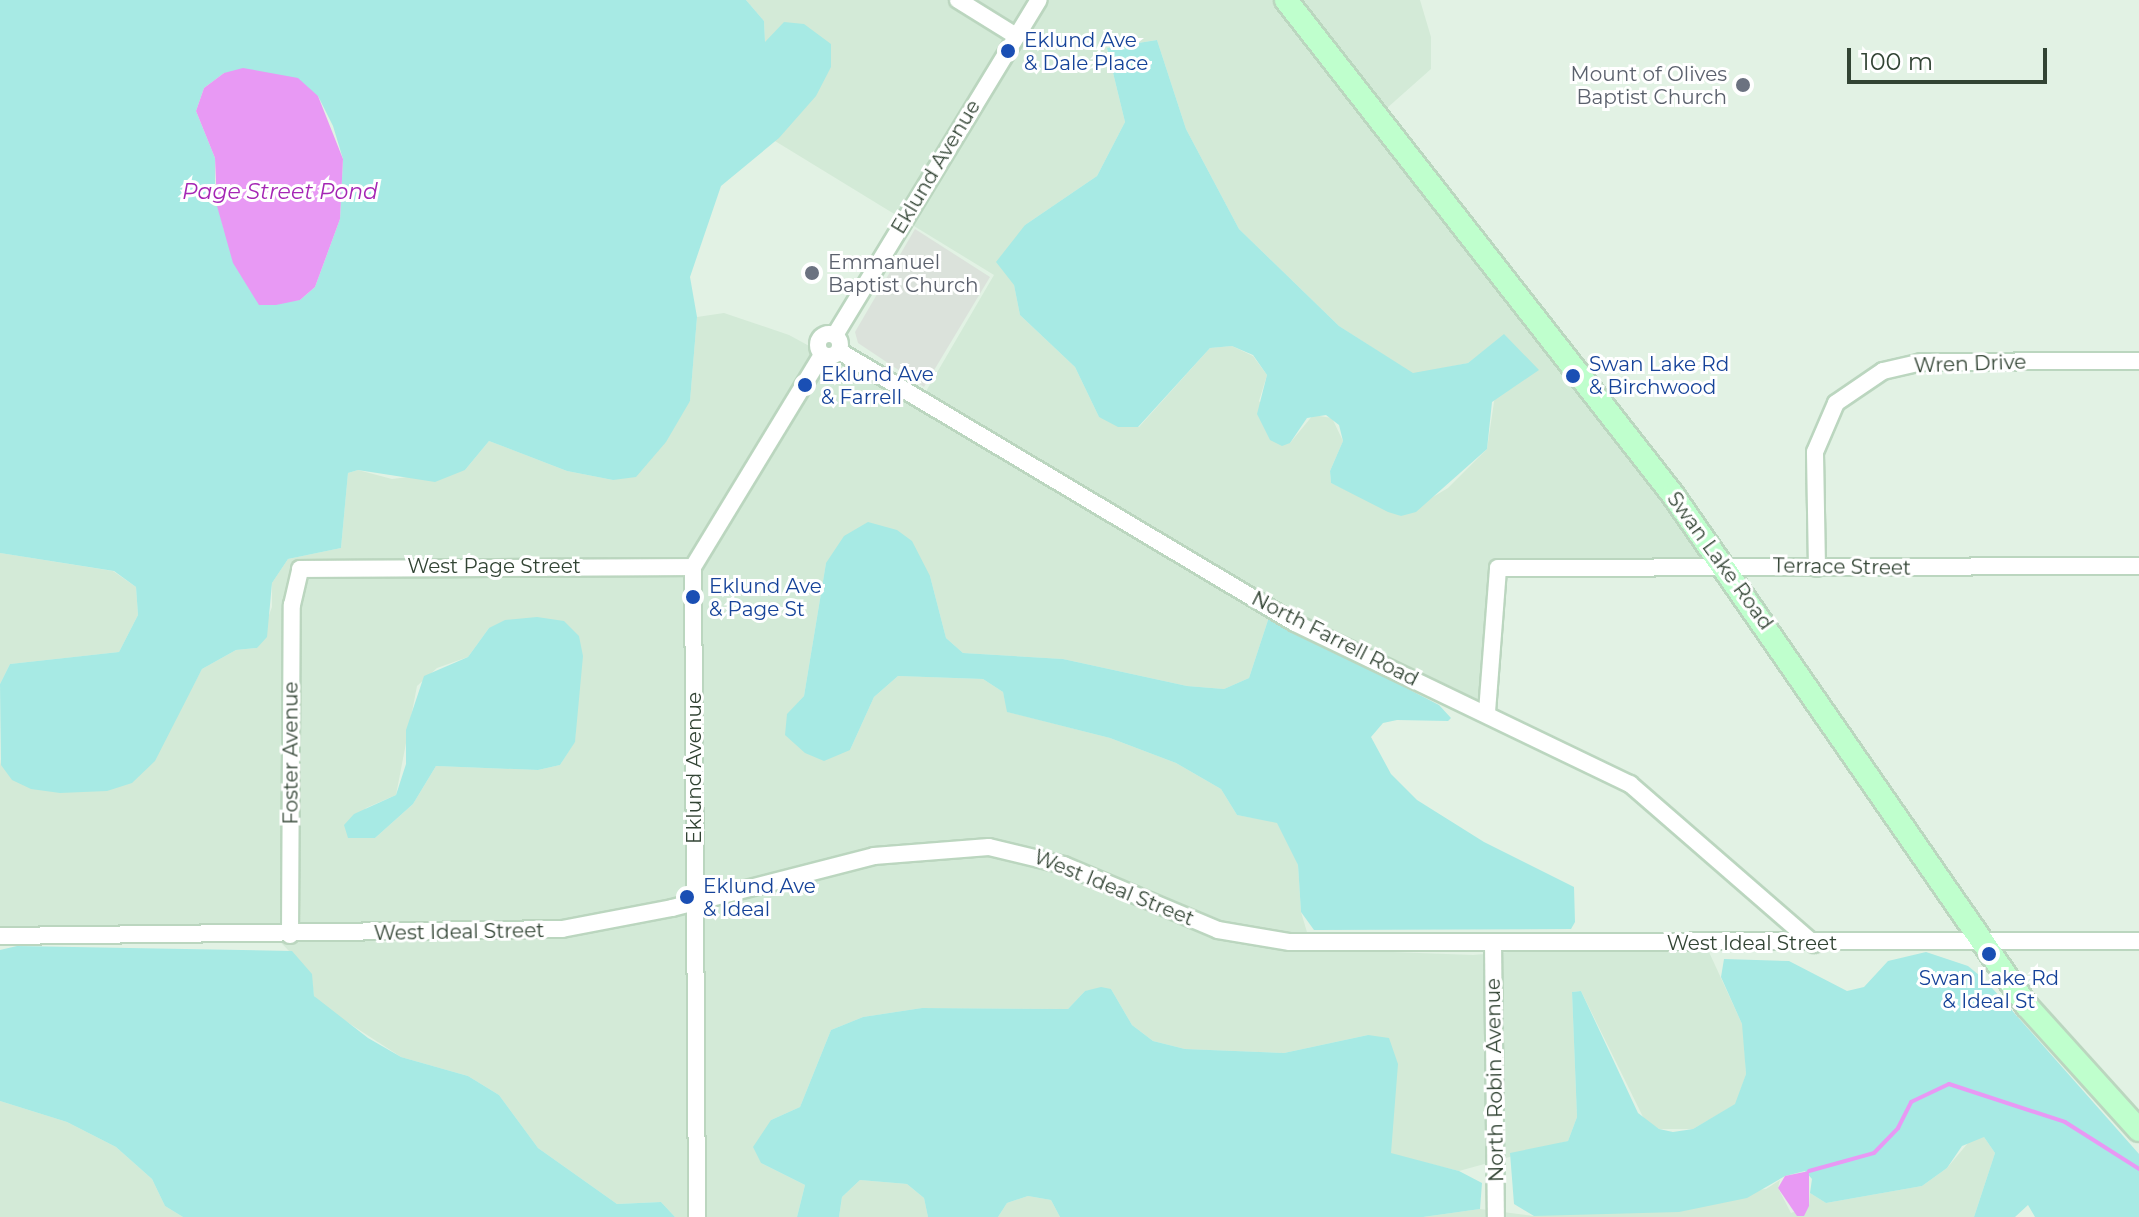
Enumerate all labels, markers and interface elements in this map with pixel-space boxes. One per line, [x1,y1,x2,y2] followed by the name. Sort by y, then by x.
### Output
[1024,28,1148,75] place label: Eklund Ave & Dale Place
[1851,32,2051,82] scale bar
[999,42,1017,60] marker: Eklund Ave & Dale Place
[1861,47,1933,76] text: 100 m
[1571,62,1727,109] place label: Mount of Olives Baptist Church
[1734,76,1752,94] marker: Mount of Olives Baptist Church
[887,96,985,238] street label: Eklund Avenue
[182,179,378,205] water label: Page Street Pond
[828,250,979,297] place label: Emmanuel Baptist Church
[803,264,821,282] marker: Emmanuel Baptist Church
[1913,350,2027,378] street label: Wren Drive
[1589,352,1729,399] place label: Swan Lake Rd & Birchwood
[821,362,934,409] place label: Eklund Ave & Farrell
[1564,367,1582,385] marker: Swan Lake Rd & Birchwood
[796,376,814,394] marker: Eklund Ave & Farrell
[1662,487,1778,635] street label: Swan Lake Road
[407,554,581,578] street label: West Page Street
[1773,554,1911,580] street label: Terrace Street
[709,574,822,621] place label: Eklund Ave & Page St
[1248,587,1422,691] street label: North Farrell Road
[684,588,702,606] marker: Eklund Ave & Page St
[279,681,303,825] street label: Foster Avenue
[682,692,706,844] street label: Eklund Avenue
[1030,845,1198,931] street label: West Ideal Street
[703,874,816,921] place label: Eklund Ave & Ideal
[678,888,696,906] marker: Eklund Ave & Ideal
[374,919,544,945] street label: West Ideal Street
[1667,931,1837,955] street label: West Ideal Street
[1980,945,1998,963] marker: Swan Lake Rd & Ideal St
[1919,966,2059,1013] place label: Swan Lake Rd & Ideal St
[1481,978,1509,1182] street label: North Robin Avenue

